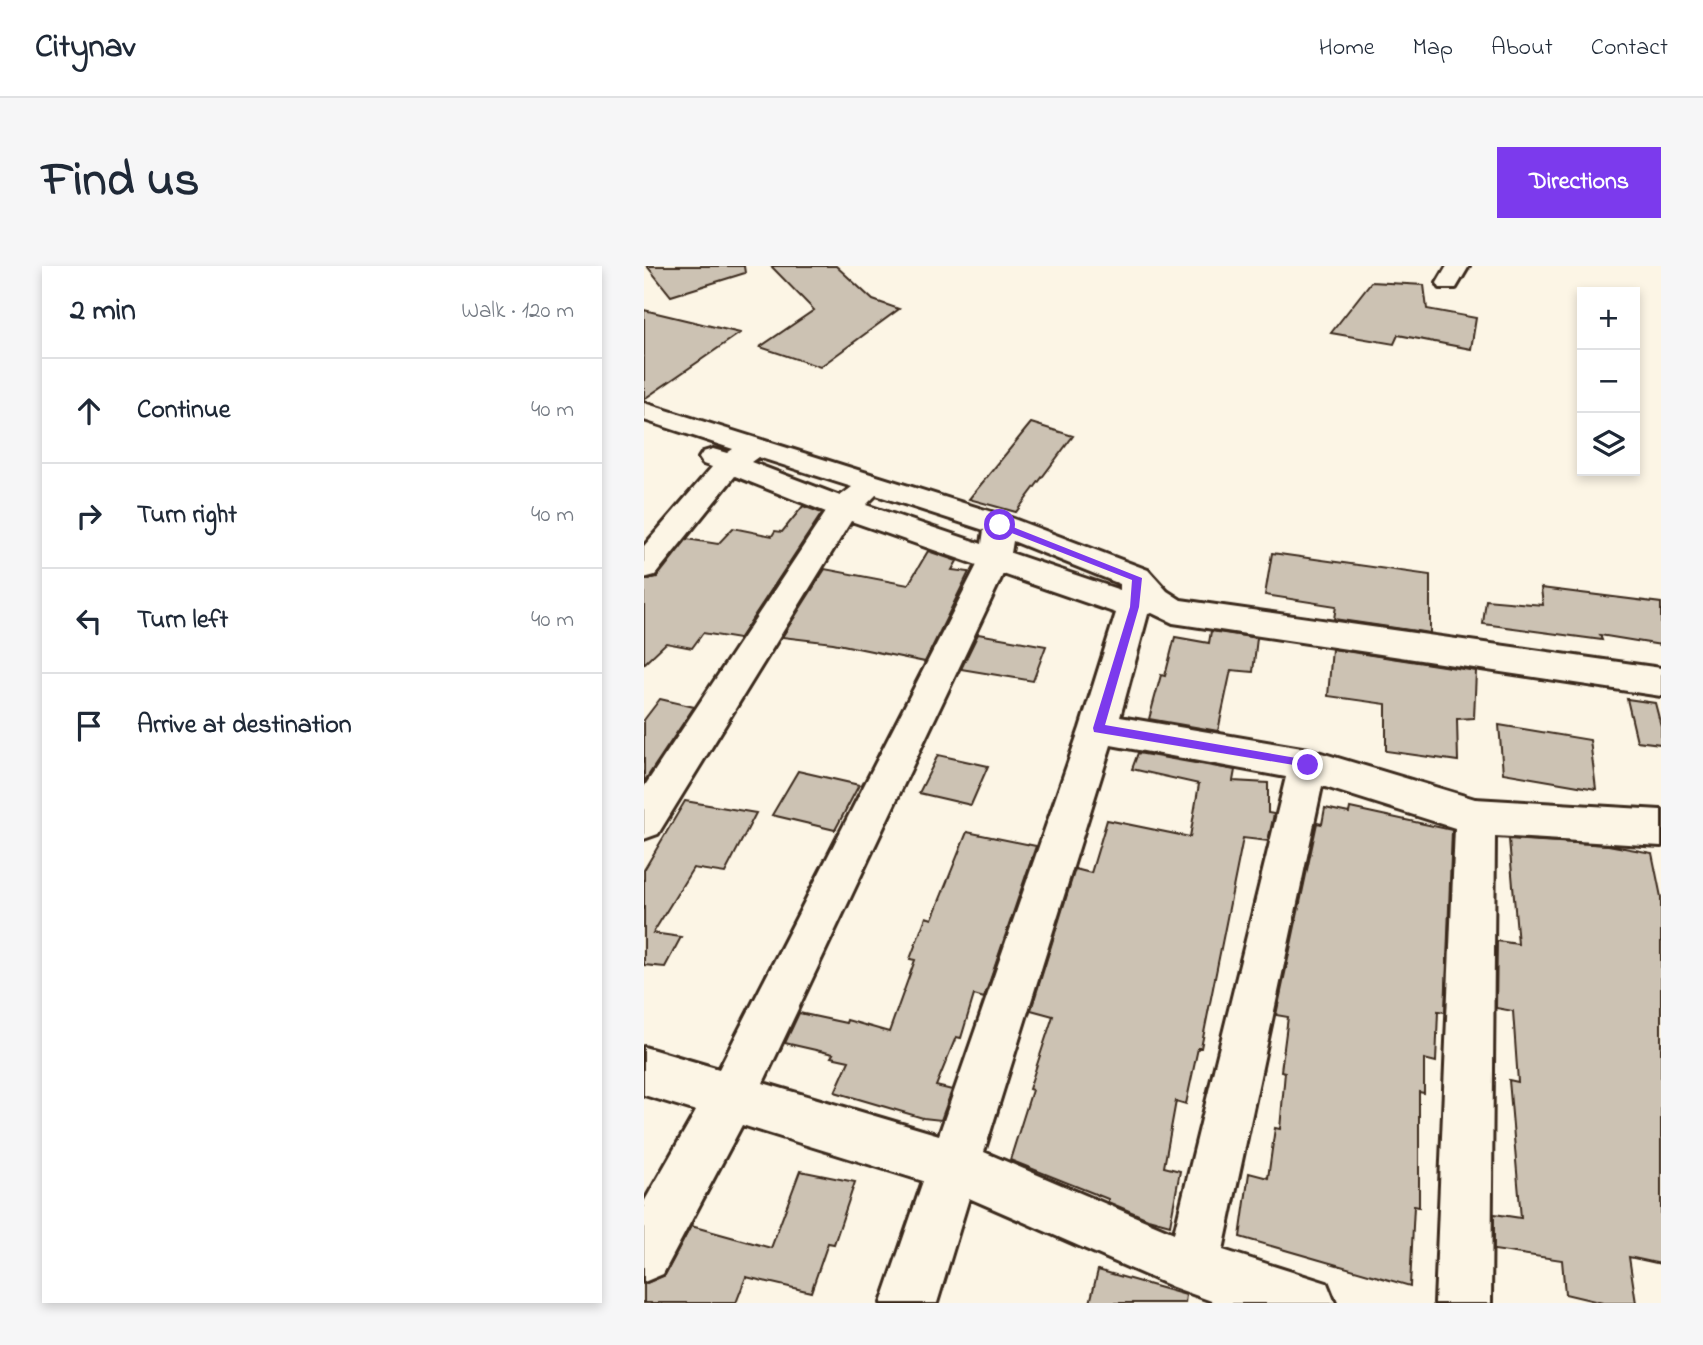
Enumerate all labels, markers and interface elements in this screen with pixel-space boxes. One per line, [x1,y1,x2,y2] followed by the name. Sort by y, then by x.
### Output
[35,24,135,72] text: Citynav
[1319,31,1375,66] text: Home
[1413,31,1453,66] text: Map
[1491,31,1553,66] text: About
[1591,31,1668,66] text: Contact
[42,146,199,218] text: Find us
[1497,147,1661,218] button: Directions
[1577,287,1640,476] map controls
[1577,287,1640,350] button: +
[70,290,136,334] text: 2 min
[461,295,574,328] text: Walk · 120 m
[1577,350,1640,413] button: −
[70,392,108,430] icon: ahead
[137,392,230,430] text: Continue
[531,394,574,427] text: 40 m
[1577,413,1640,476] button: layers
[70,497,108,535] icon: right
[137,497,237,535] text: Turn right
[531,499,574,532] text: 40 m
[984,509,1015,540] route start
[70,602,108,640] icon: left
[137,602,228,640] text: Turn left
[531,604,574,637] text: 40 m
[70,707,108,745] icon: arrive
[137,707,352,745] text: Arrive at destination
[1292,749,1323,780] route end

